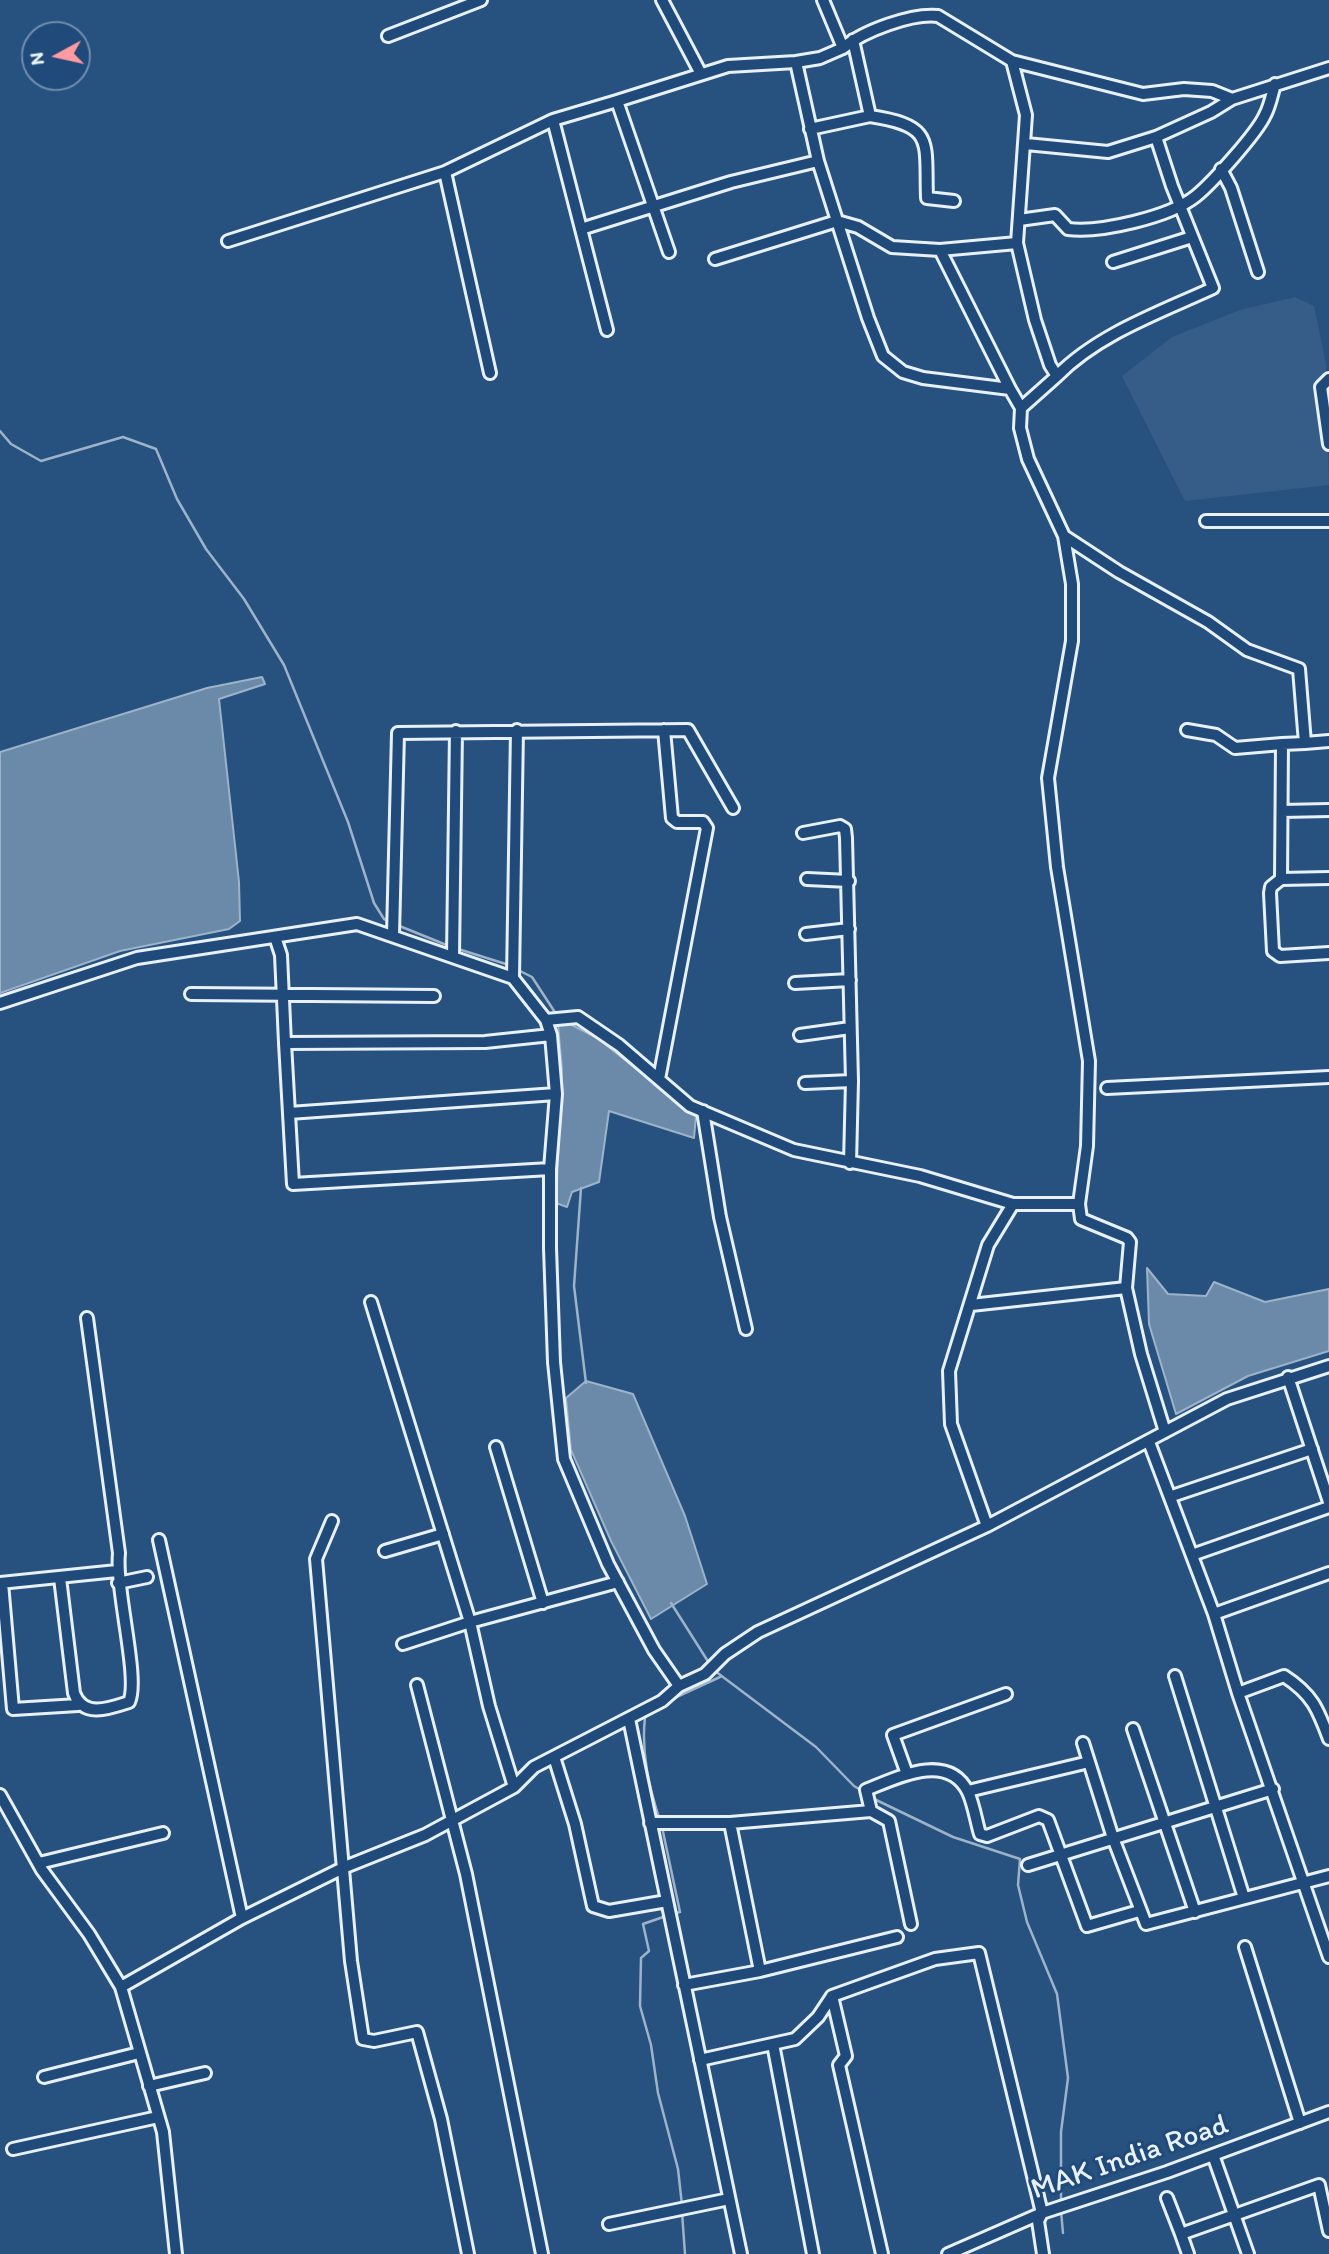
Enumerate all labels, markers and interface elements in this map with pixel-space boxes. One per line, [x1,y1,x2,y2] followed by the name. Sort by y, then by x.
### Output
[21,21,91,91] north arrow
[24,51,49,67] text: N
[1027,2107,1233,2209] street label: MAK India Road

